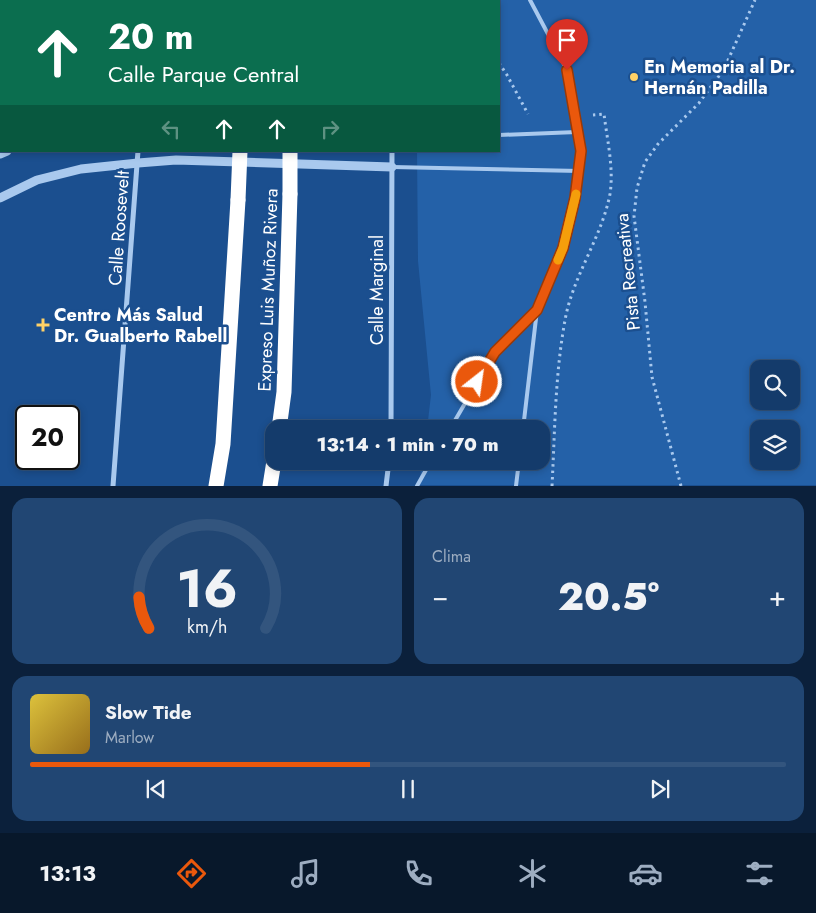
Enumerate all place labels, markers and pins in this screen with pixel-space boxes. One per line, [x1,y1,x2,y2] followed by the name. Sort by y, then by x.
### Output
[546,19,588,70] pin
[644,54,795,101] place label: En Memoria al Dr. Hernán Padilla
[628,71,640,83] marker: En Memoria al Dr. Hernán Padilla
[54,302,227,349] place label: Centro Más Salud Dr. Gualberto Rabell
[36,318,50,332] marker: Centro Más Salud Dr. Gualberto Rabell

